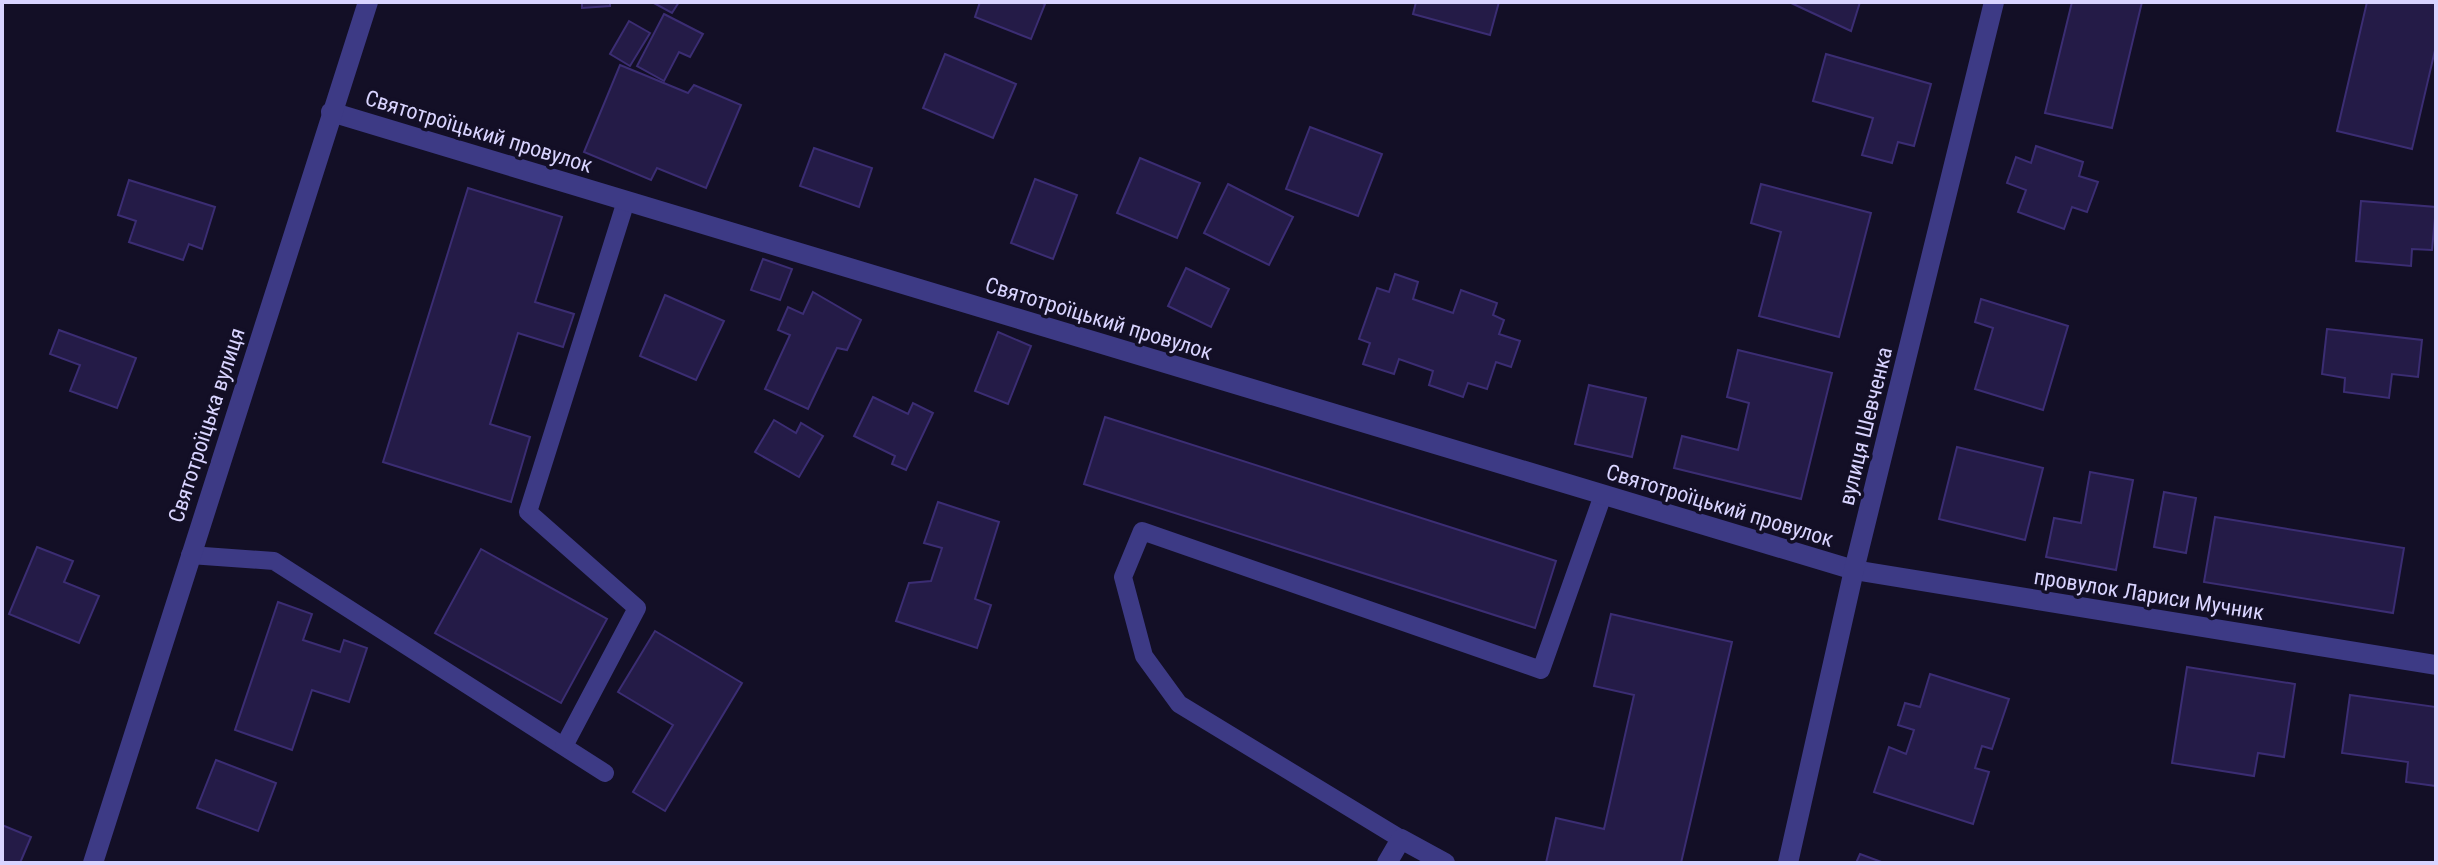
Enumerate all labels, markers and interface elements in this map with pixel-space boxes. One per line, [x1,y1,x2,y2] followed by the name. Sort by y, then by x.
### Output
[362,85,596,178] street label: Святотроїцький провулок
[982,272,1216,365] street label: Святотроїцький провулок
[163,325,250,526] street label: Святотроїцька вулиця
[1834,345,1897,508] street label: вулиця Шевченка
[1603,459,1837,552] street label: Святотроїцький провулок
[2032,564,2266,625] street label: провулок Лариси Мучник

